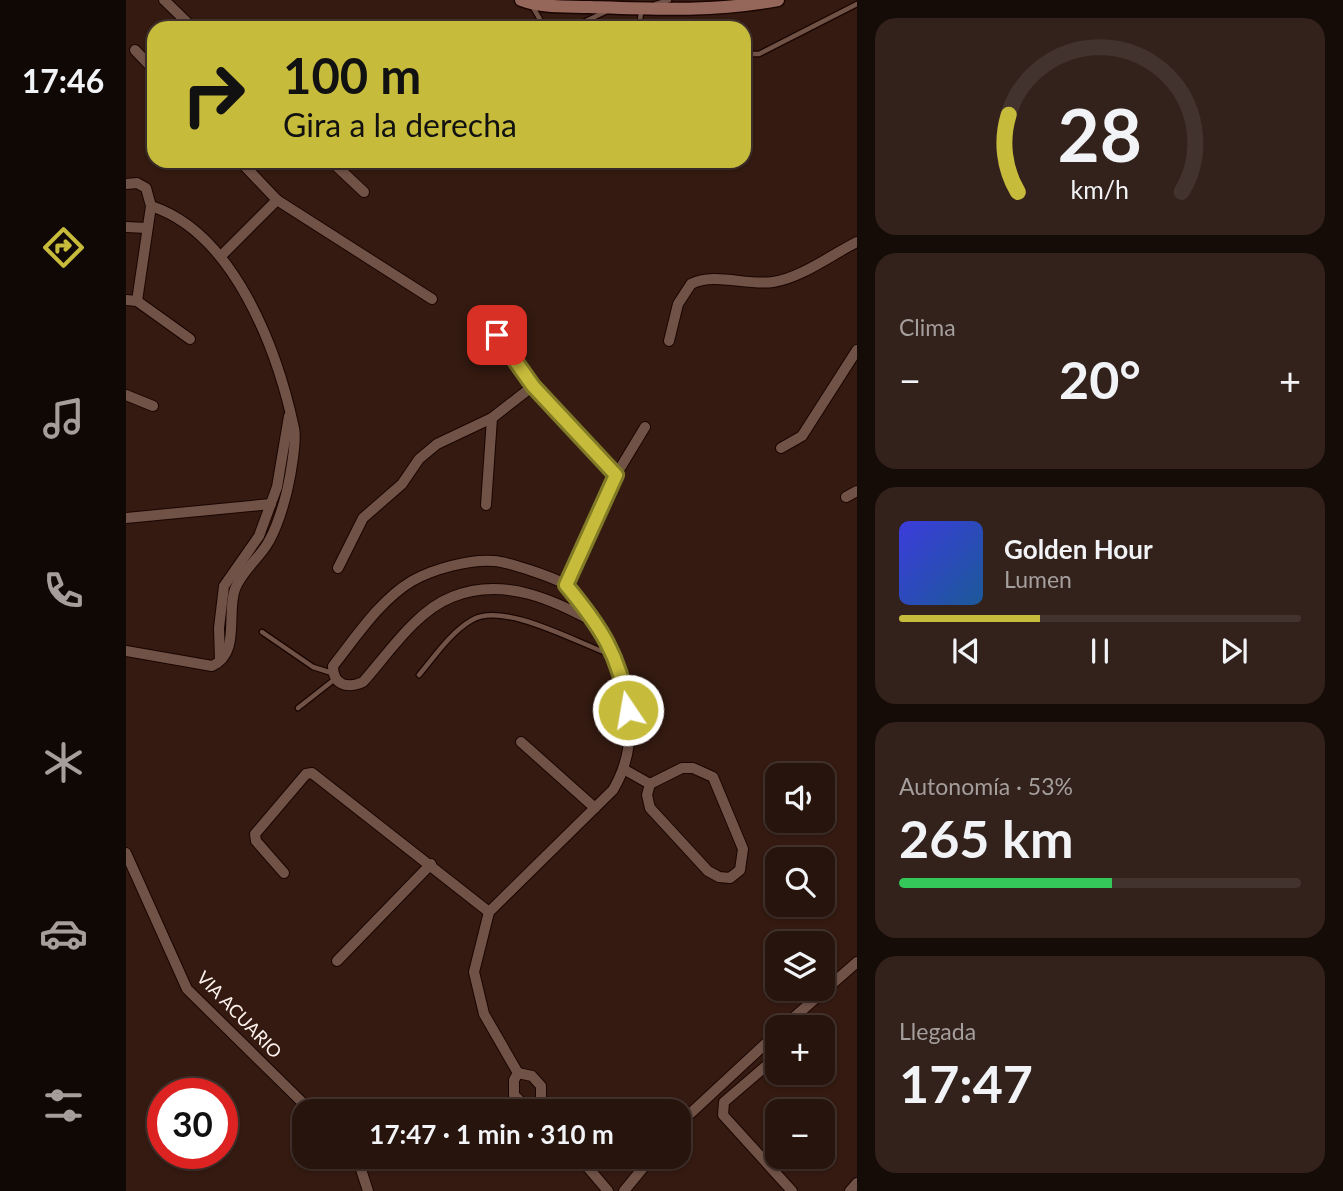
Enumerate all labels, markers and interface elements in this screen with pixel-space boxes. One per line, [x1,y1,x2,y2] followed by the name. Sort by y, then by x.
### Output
[283,46,421,104] text: 100 m
[168,49,259,140] icon: right
[22,61,104,100] text: 17:46
[1058,91,1142,179] text: 28
[283,105,517,144] text: Gira a la derecha
[1071,174,1129,204] text: km/h
[39,223,88,272] icon: directions
[467,305,527,365] pin
[899,313,956,341] text: Clima
[478,316,516,354] icon: arrive
[1059,348,1141,410] text: 20°
[899,357,921,403] text: −
[1279,357,1301,403] text: +
[39,394,88,443] icon: music
[1004,533,1153,565] text: Golden Hour
[1004,565,1072,593] text: Lumen
[39,566,88,615] icon: phone
[947,632,985,670] icon: previous
[1081,632,1119,670] icon: pause
[1215,632,1253,670] icon: next
[591,673,665,747] position arrow
[39,738,88,787] icon: climate
[765,763,835,1169] map controls
[765,763,835,833] button: sound
[899,772,1073,800] text: Autonomía · 53%
[899,807,1073,869] text: 265 km
[765,847,835,917] button: search
[39,909,88,958] icon: car
[765,931,835,1001] button: layers
[193,966,287,1062] street label: VIA ACUARIO
[765,1015,835,1085] button: +
[899,1017,976,1045] text: Llegada
[899,1052,1033,1114] text: 17:47
[147,1078,238,1169] speed limit sign: 30
[39,1081,88,1130] icon: filters
[765,1099,835,1169] button: −
[369,1118,614,1150] text: 17:47 · 1 min · 310 m

